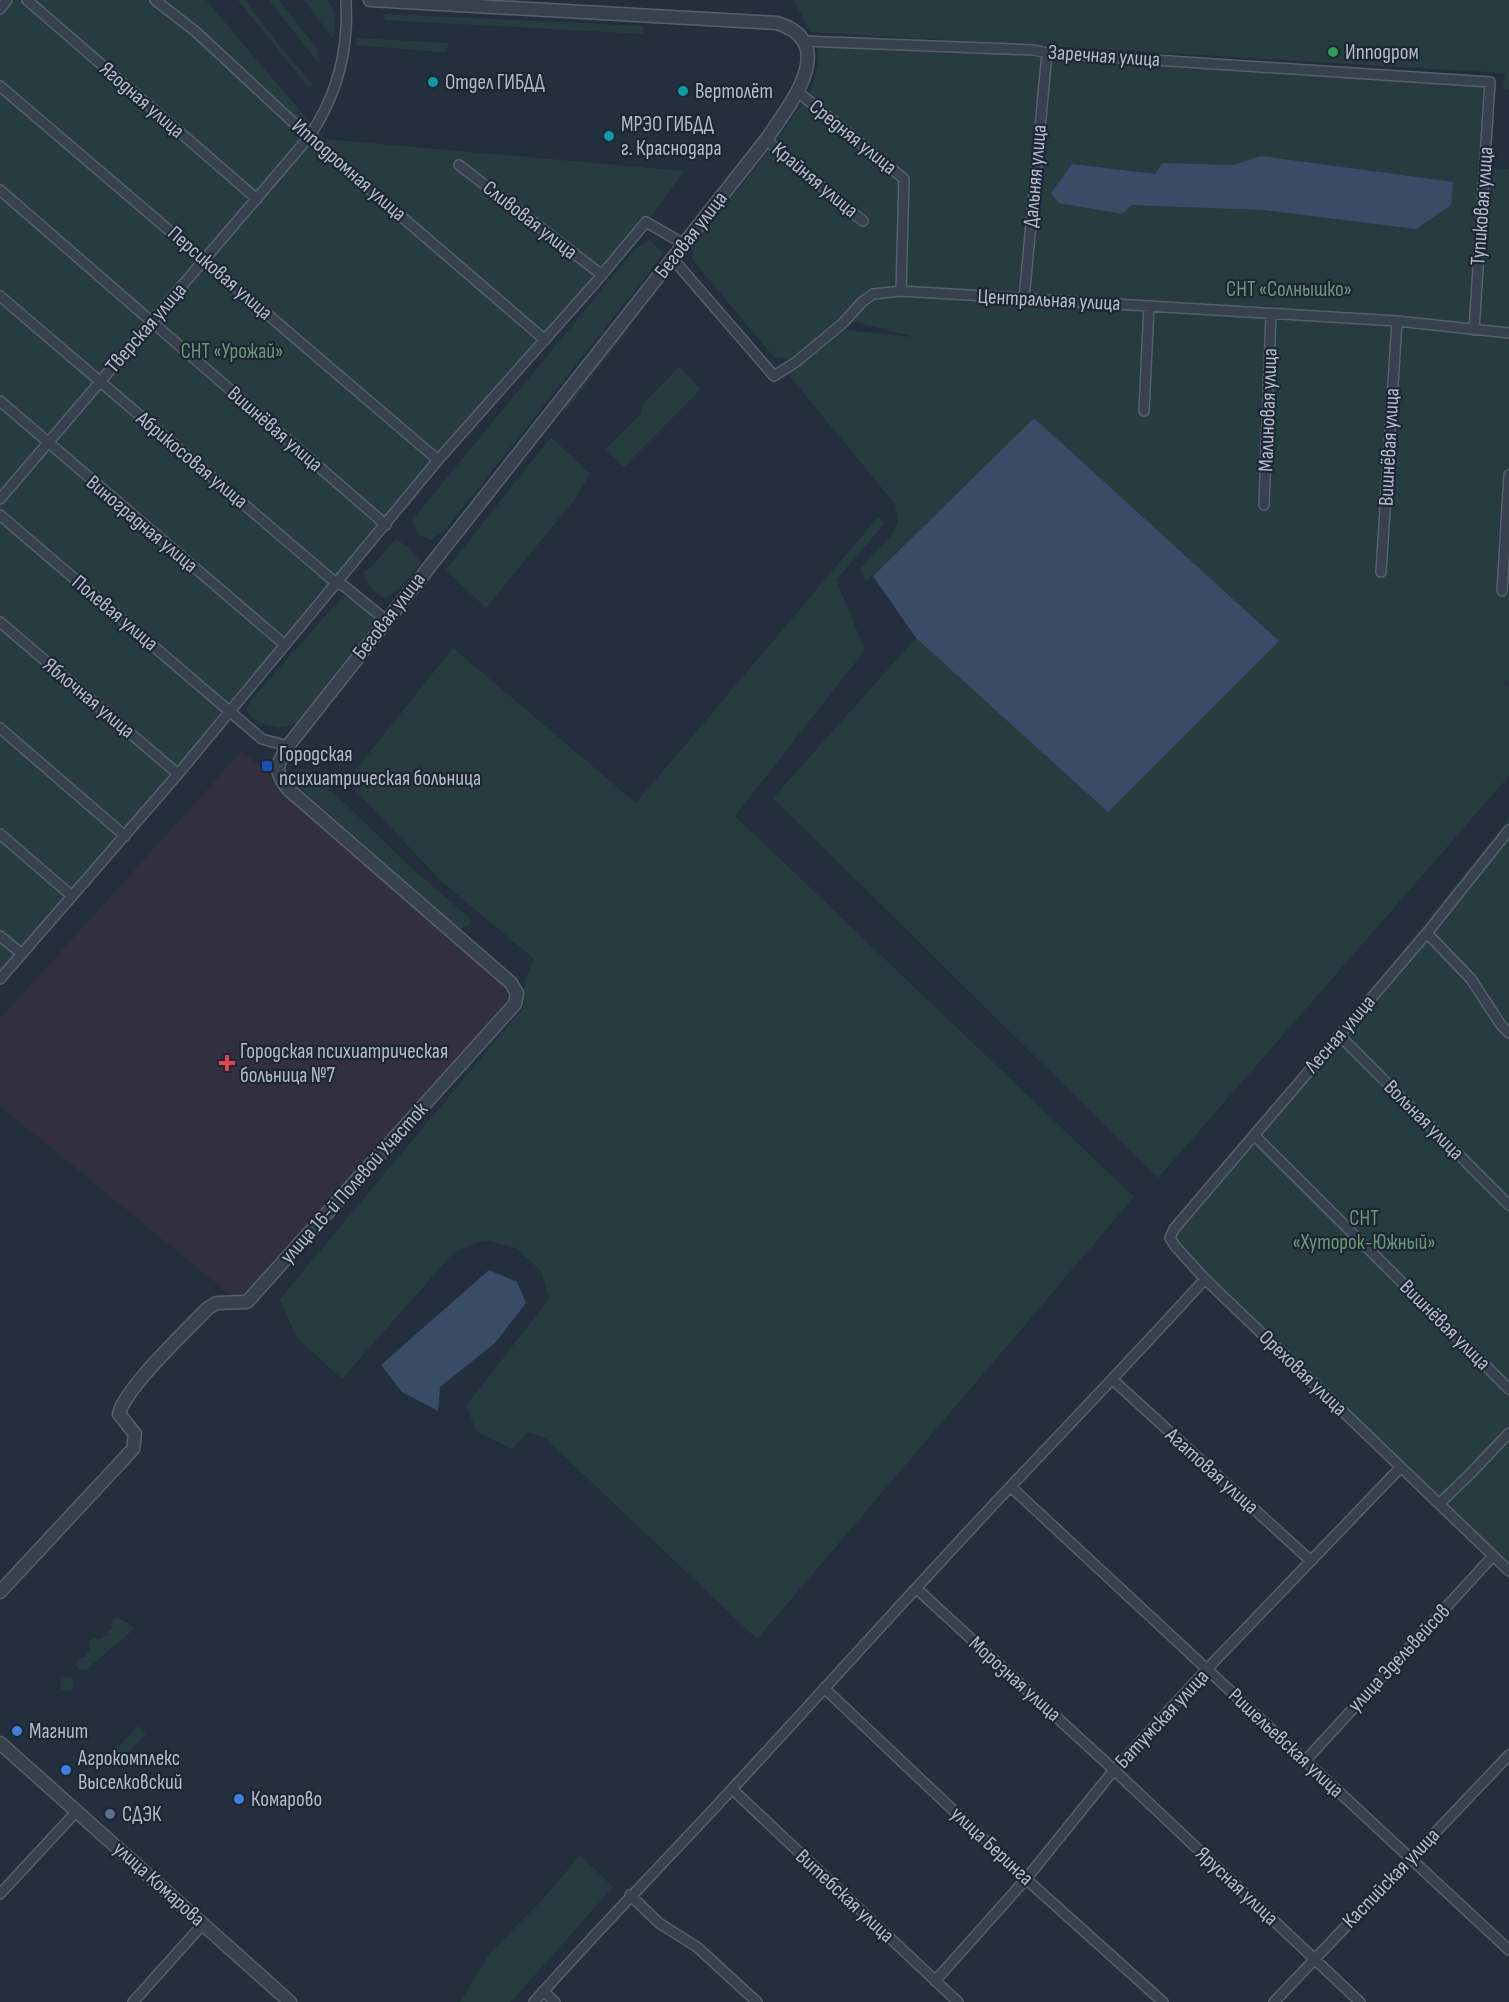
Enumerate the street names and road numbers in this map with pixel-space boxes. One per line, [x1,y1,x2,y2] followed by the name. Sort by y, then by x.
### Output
[1047,40,1161,72] street label: Заречная улица
[94,56,190,144] street label: Ягодная улица
[804,94,902,180] street label: Средняя улица
[287,114,411,226] street label: Ипподромная улица
[1018,124,1052,228] street label: Дальняя улица
[767,137,863,223] street label: Крайняя улица
[1465,146,1499,266] street label: Тупиковая улица
[478,175,582,265] street label: Сливовая улица
[649,187,733,283] street label: Беговая улица
[162,221,278,325] street label: Персиковая улица
[100,278,192,378] street label: Тверская улица
[977,284,1121,316] street label: Центральная улица
[1253,348,1283,472] street label: Малиновая улица
[222,381,328,477] street label: Вишнёвая улица
[1373,387,1405,507] street label: Вишнёвая улица
[130,405,253,514] street label: Абрикосовая улица
[81,470,203,578] street label: Виноградная улица
[347,568,431,664] street label: Беговая улица
[67,570,163,656] street label: Полевая улица
[38,652,140,744] street label: Яблочная улица
[1299,990,1381,1079] street label: Лесная улица
[1379,1075,1469,1165] street label: Вольная улица
[275,1097,433,1269] street label: улица 16-й Полевой Участок
[1394,1274,1496,1376] street label: Вишнёвая улица
[1254,1325,1352,1421] street label: Ореховая улица
[1159,1422,1264,1519] street label: Агатовая улица
[1343,1599,1455,1717] street label: улица Эдельвейсов
[964,1631,1066,1727] street label: Морозная улица
[1110,1664,1214,1774] street label: Батумская улица
[1223,1683,1349,1803] street label: Ришельевская улица
[945,1801,1039,1891] street label: улица Беринга
[1337,1823,1445,1933] street label: Каспийская улица
[108,1836,210,1932] street label: улица Комарова
[1191,1841,1283,1931] street label: Ярусная улица
[791,1844,899,1948] street label: Витебская улица

